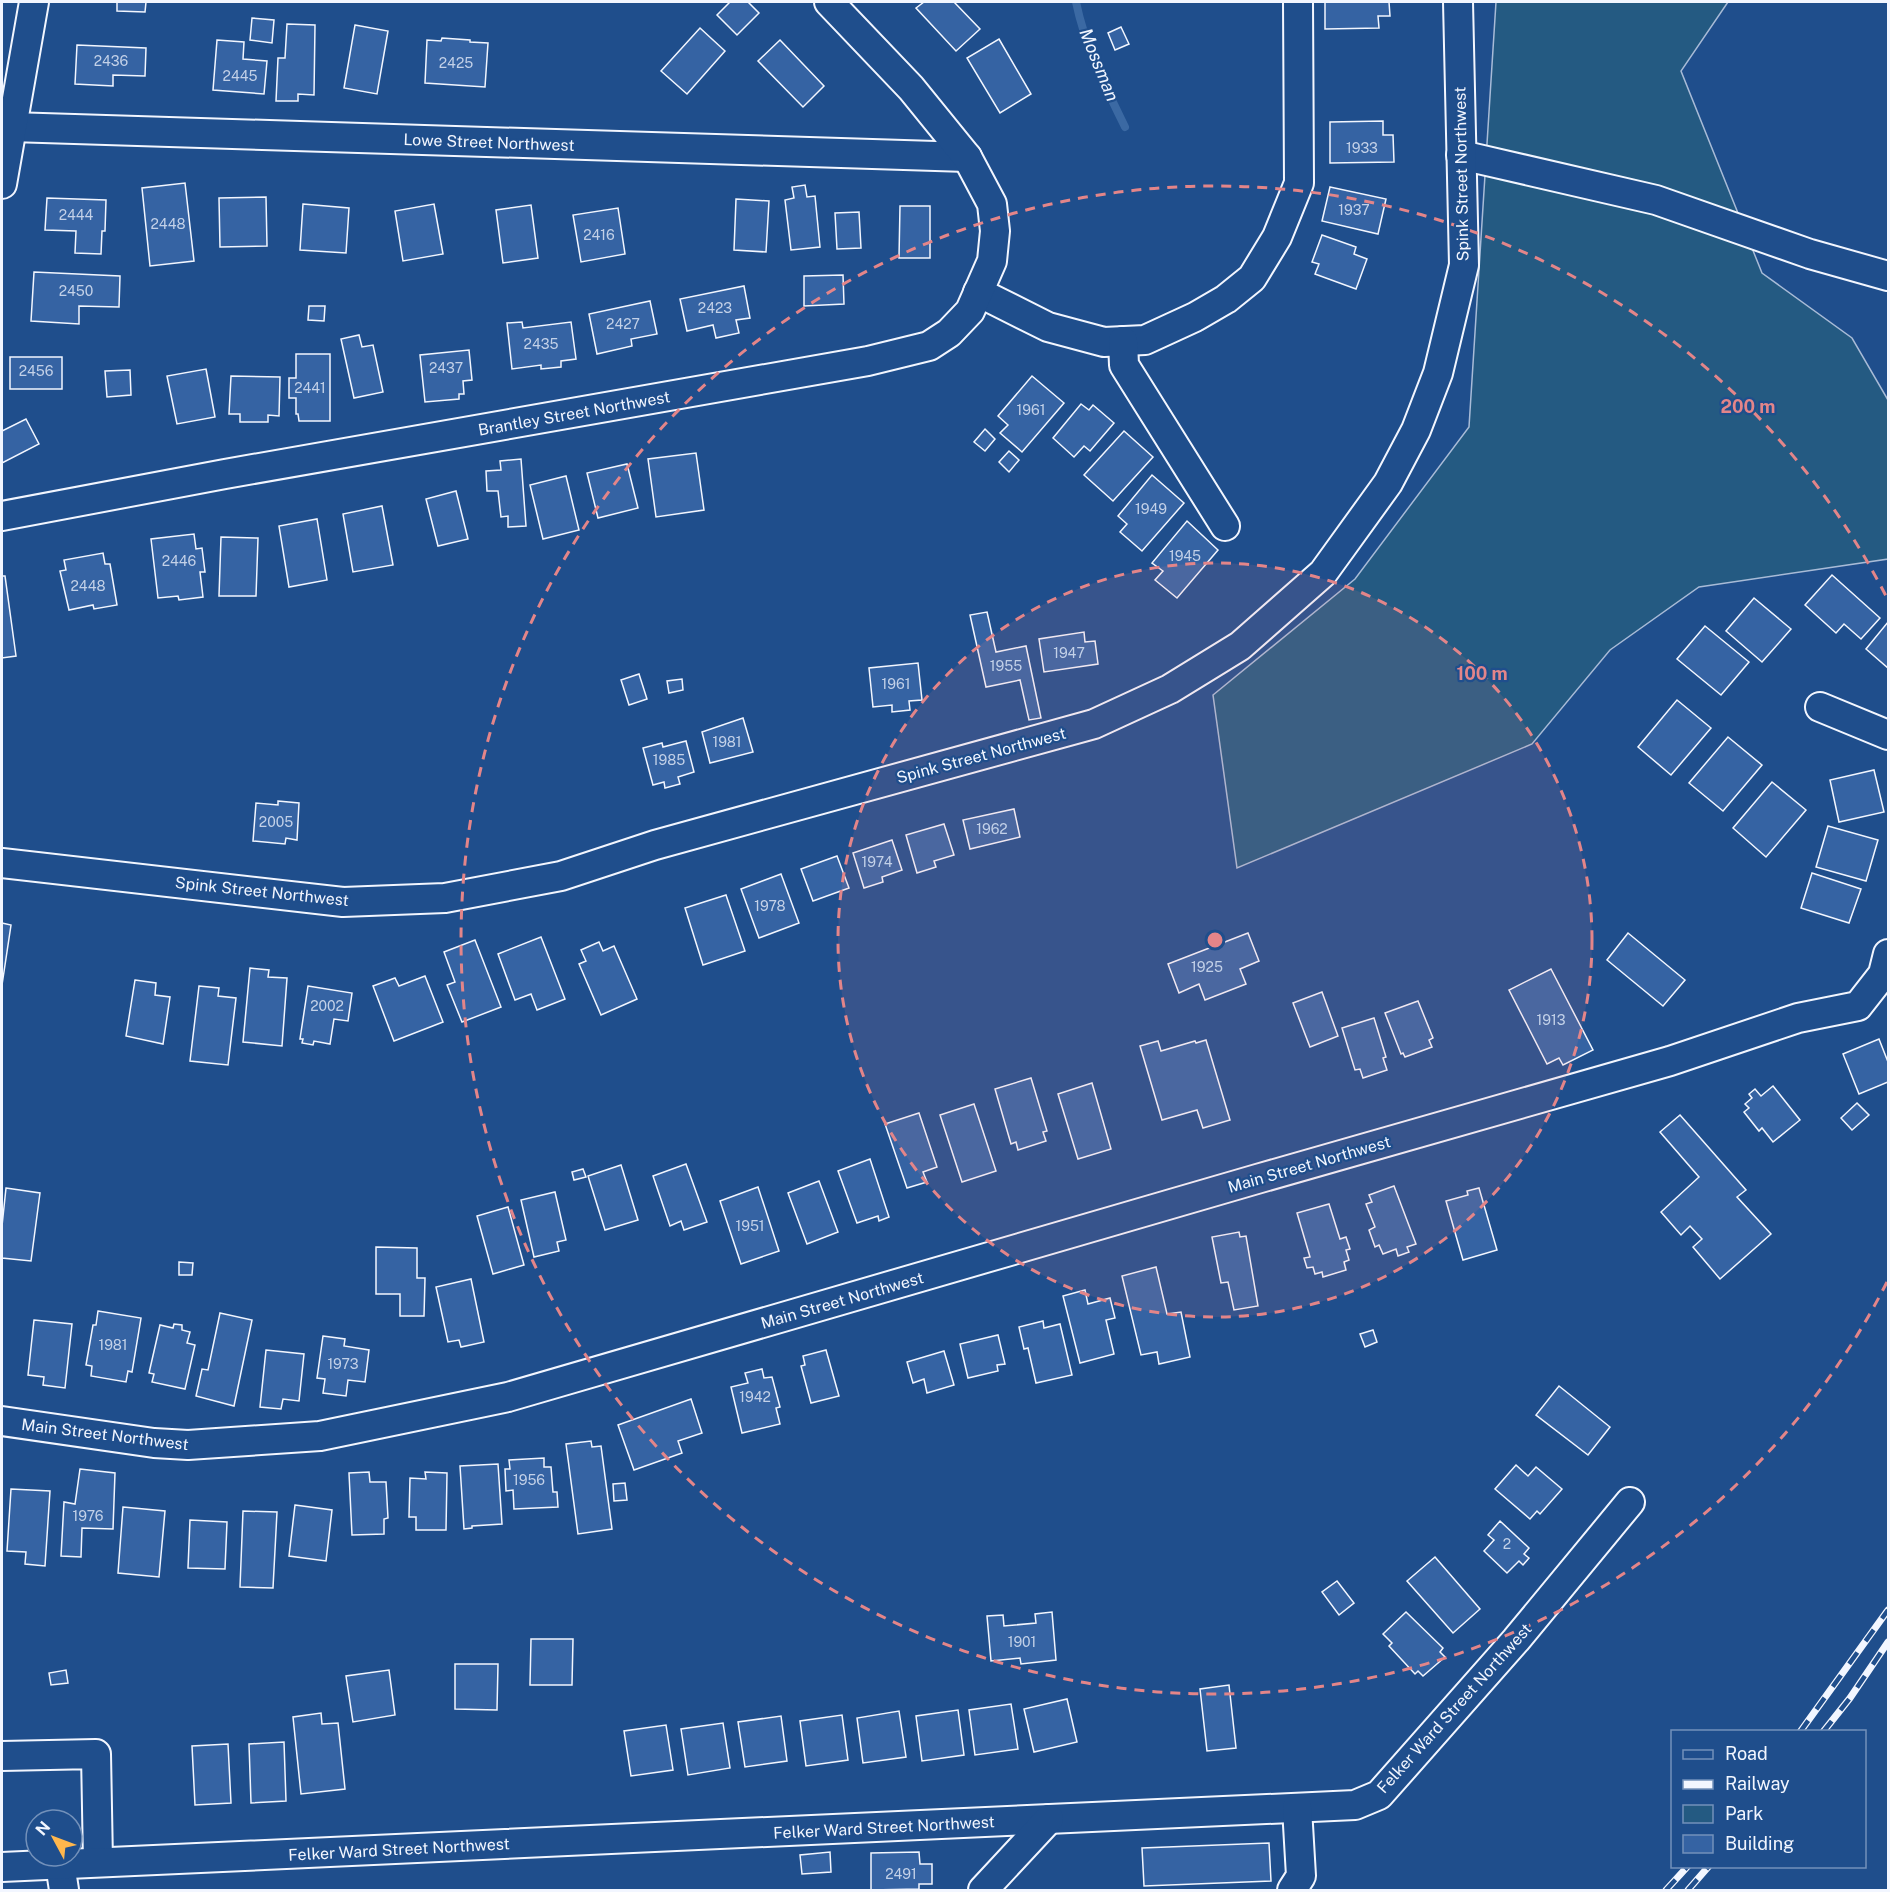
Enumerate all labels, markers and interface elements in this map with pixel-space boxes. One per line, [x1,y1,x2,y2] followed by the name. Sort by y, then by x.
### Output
[1075,25,1124,104] water label: Mossman
[94,53,129,69] house number: 2436
[439,55,473,71] house number: 2425
[223,68,257,84] house number: 2445
[1450,86,1473,262] street label: Spink Street Northwest
[403,130,575,155] street label: Lowe Street Northwest
[1346,140,1378,156] house number: 1933
[1338,202,1370,218] house number: 1937
[59,207,94,223] house number: 2444
[150,216,186,232] house number: 2448
[583,227,615,243] house number: 2416
[59,283,93,299] house number: 2450
[698,300,732,316] house number: 2423
[606,316,640,332] house number: 2427
[524,336,558,352] house number: 2435
[429,360,463,376] house number: 2437
[19,363,54,379] house number: 2456
[294,380,326,396] house number: 2441
[477,387,672,440] street label: Brantley Street Northwest
[1721,396,1775,417] text: 200 m
[1017,402,1045,418] house number: 1961
[1135,501,1167,517] house number: 1949
[1169,548,1201,564] house number: 1945
[162,553,197,569] house number: 2446
[70,578,106,594] house number: 2448
[1053,645,1085,661] house number: 1947
[990,658,1022,674] house number: 1955
[1456,663,1508,684] text: 100 m
[882,676,910,692] house number: 1961
[894,724,1068,787] street label: Spink Street Northwest
[712,734,742,750] house number: 1981
[653,752,685,768] house number: 1985
[259,814,293,830] house number: 2005
[976,821,1008,837] house number: 1962
[861,854,893,870] house number: 1974
[174,873,350,910] street label: Spink Street Northwest
[754,898,786,914] house number: 1978
[1205,930,1225,950] centre of rings
[1191,959,1223,975] house number: 1925
[310,998,344,1014] house number: 2002
[1537,1012,1566,1028] house number: 1913
[1226,1132,1393,1197] street label: Main Street Northwest
[735,1218,765,1234] house number: 1951
[759,1268,926,1333] street label: Main Street Northwest
[98,1337,128,1353] house number: 1981
[327,1356,359,1372] house number: 1973
[739,1389,771,1405] house number: 1942
[20,1415,190,1454] street label: Main Street Northwest
[513,1472,545,1488] house number: 1956
[72,1508,104,1524] house number: 1976
[1503,1536,1511,1552] house number: 2
[1373,1620,1536,1797] street label: Felker Ward Street Northwest
[1008,1634,1036,1650] house number: 1901
[1671,1730,1866,1868] legend
[1725,1743,1768,1764] text: Road
[1725,1773,1790,1794] text: Railway
[1725,1803,1763,1824] text: Park
[24,1808,84,1868] north arrow
[773,1812,995,1843] street label: Felker Ward Street Northwest
[32,1818,54,1839] text: N
[1725,1833,1794,1854] text: Building
[288,1834,510,1865] street label: Felker Ward Street Northwest
[885,1866,917,1882] house number: 2491

